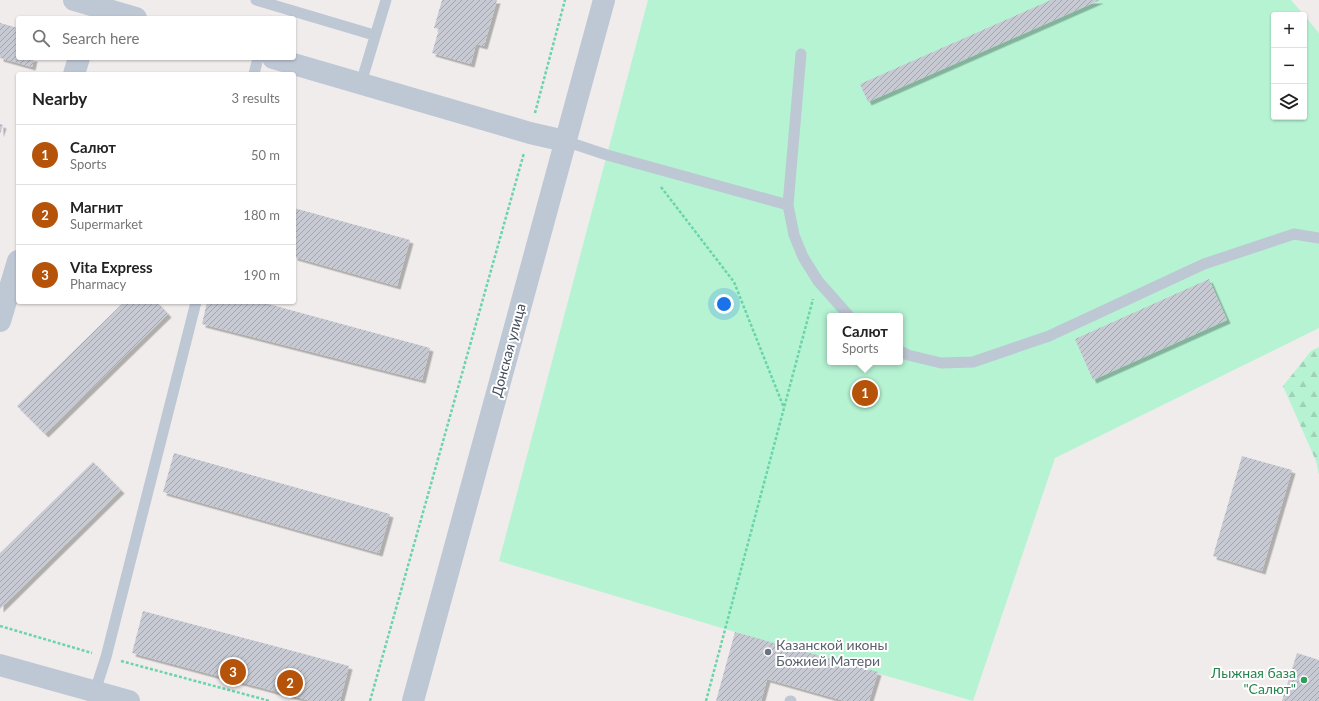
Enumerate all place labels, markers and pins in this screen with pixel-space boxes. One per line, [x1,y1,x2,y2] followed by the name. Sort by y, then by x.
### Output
[852,378,878,408] pin: 1
[776,636,888,669] place label: Казанской иконы Божией Матери
[763,647,773,657] marker: Казанской иконы Божией Матери
[220,657,246,687] pin: 3
[1210,664,1296,697] place label: Лыжная база "Салют"
[277,668,303,698] pin: 2
[1299,675,1309,685] marker: Лыжная база "Салют"

